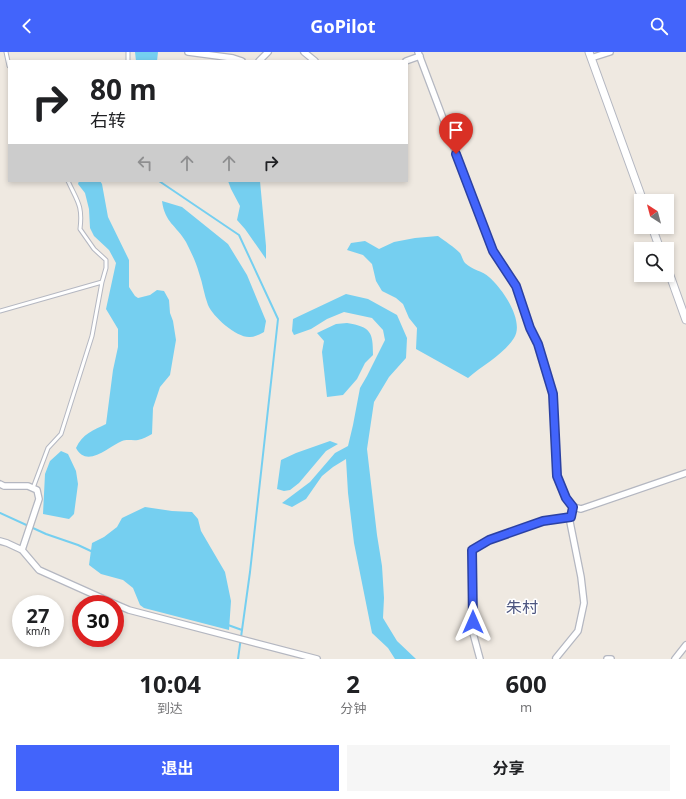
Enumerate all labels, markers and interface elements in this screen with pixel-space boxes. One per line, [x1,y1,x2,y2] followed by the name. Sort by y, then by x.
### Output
[310,14,376,38] text: GoPilot
[16,15,38,37] icon: back
[648,15,670,37] icon: search
[90,70,157,108] text: 80 m
[24,76,76,128] icon: right
[90,108,126,132] text: 右转
[439,113,473,154] pin
[445,119,467,141] icon: arrive
[134,152,156,174] icon: left
[176,152,198,174] icon: ahead
[218,152,240,174] icon: ahead
[260,152,282,174] icon: right
[634,194,674,234] north arrow
[634,194,674,282] map controls
[634,242,674,282] button: search
[72,595,124,647] speed limit sign: 30
[506,596,538,618] district label: 朱村
[452,601,494,643] position arrow
[27,602,49,629] text: 27
[26,624,50,638] text: km/h
[139,667,201,700] text: 10:04
[346,667,360,700] text: 2
[506,667,547,700] text: 600
[520,698,532,716] text: m
[157,699,183,717] text: 到达
[340,699,366,717] text: 分钟
[16,745,339,791] button: 退出
[347,745,670,791] button: 分享

